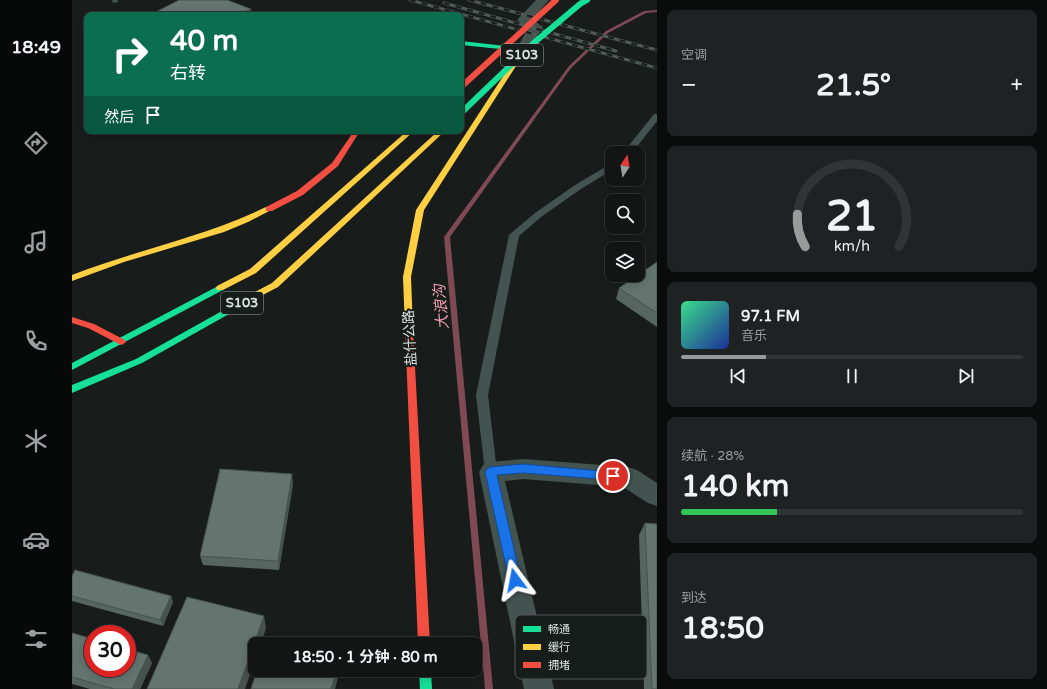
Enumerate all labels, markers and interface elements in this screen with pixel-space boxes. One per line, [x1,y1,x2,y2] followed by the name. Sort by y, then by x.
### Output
[170,24,238,58] text: 40 m
[104,28,156,80] icon: right
[11,36,61,58] text: 18:49
[501,44,543,66] road number: S103
[681,47,707,63] text: 空调
[170,62,206,84] text: 右转
[816,67,891,104] text: 21.5°
[681,72,697,98] text: −
[1011,72,1023,98] text: +
[142,104,164,126] icon: arrive
[104,108,134,126] text: 然后
[22,129,50,157] icon: directions
[605,146,645,186] north arrow
[605,146,645,282] map controls
[826,191,878,241] text: 21
[605,194,645,234] button: search
[22,228,50,256] icon: music
[834,237,870,254] text: km/h
[605,242,645,282] button: layers
[430,282,452,330] water label: 大浪沟
[221,292,263,314] road number: S103
[741,307,800,325] text: 97.1 FM
[400,310,420,366] street label: 盐什公路
[22,327,50,355] icon: phone
[741,328,767,344] text: 音乐
[727,365,749,387] icon: previous
[841,365,863,387] icon: pause
[955,365,977,387] icon: next
[22,427,50,455] icon: climate
[681,448,744,464] text: 续航 · 28%
[596,459,630,493] pin
[602,465,624,487] icon: arrive
[681,468,789,505] text: 140 km
[22,526,50,554] icon: car
[494,559,536,601] position arrow
[681,590,707,606] text: 到达
[681,610,764,647] text: 18:50
[515,615,647,679] legend
[548,623,570,636] text: 畅通
[22,625,50,653] icon: filters
[84,625,136,677] speed limit sign: 30
[548,641,570,654] text: 缓行
[293,648,437,666] text: 18:50 · 1 分钟 · 80 m
[548,659,570,672] text: 拥堵

